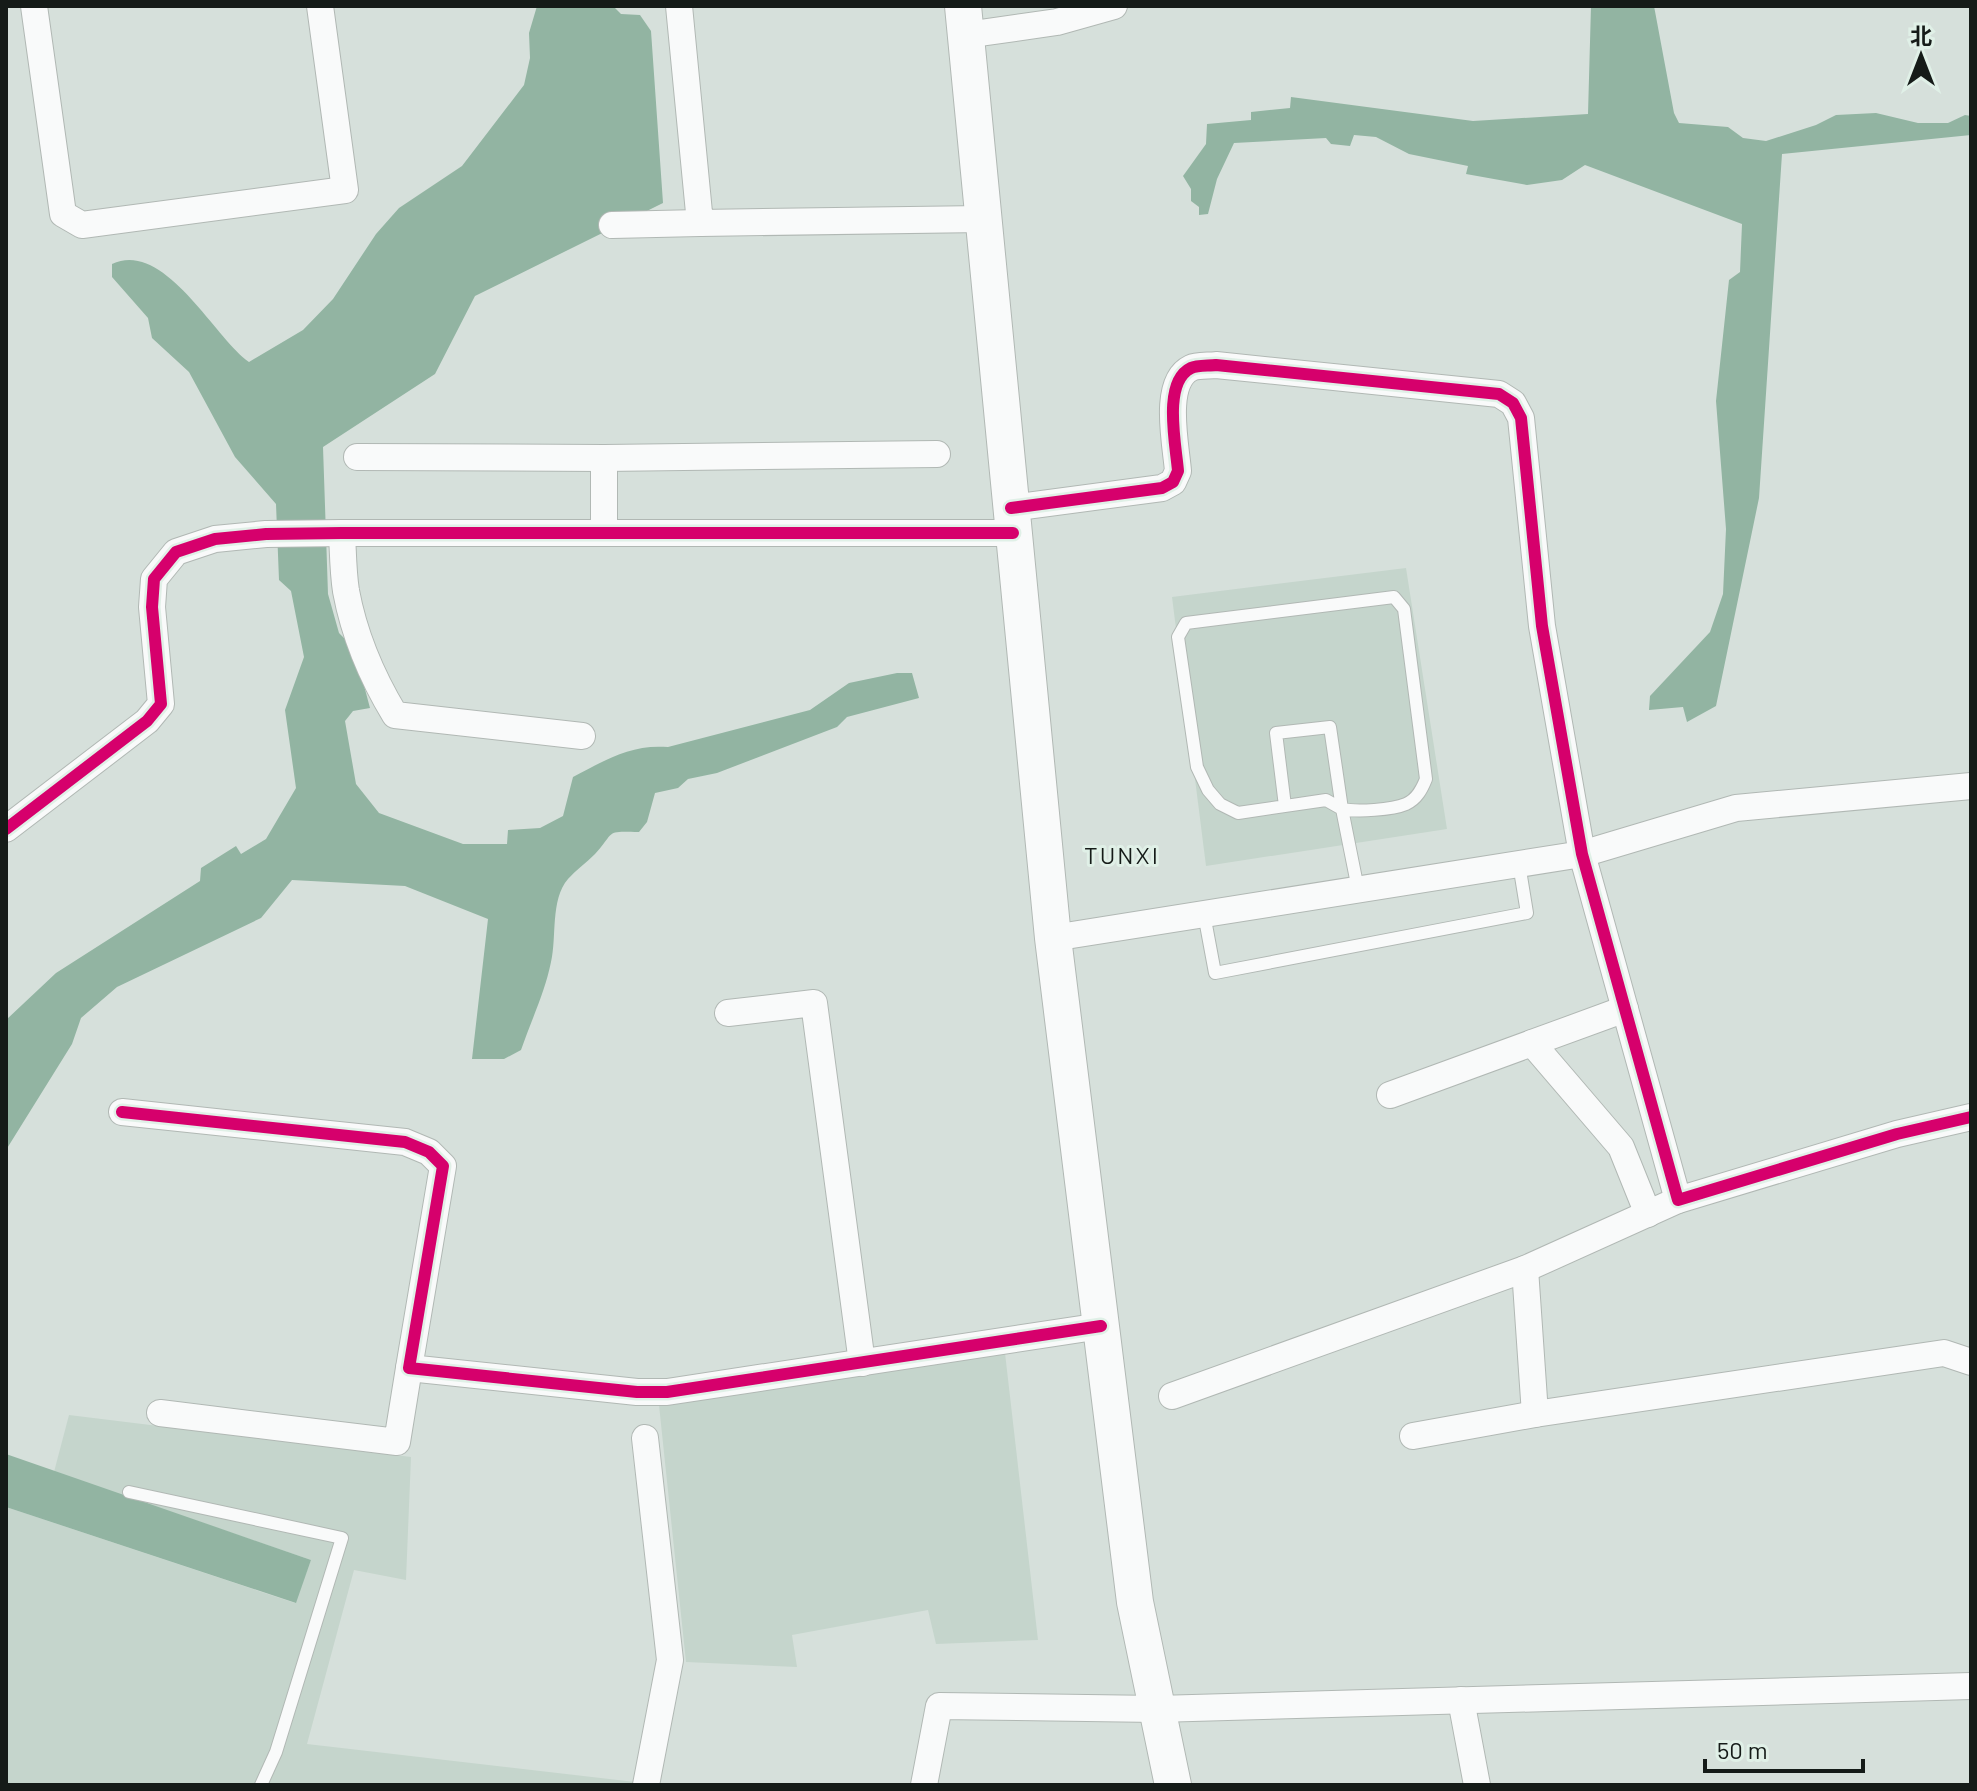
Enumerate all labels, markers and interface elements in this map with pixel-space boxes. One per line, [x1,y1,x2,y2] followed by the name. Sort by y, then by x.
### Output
[1881,16,1961,96] north arrow
[1910,22,1932,48] text: 北
[1084,840,1160,869] district label: TUNXI
[1705,1723,1863,1773] scale bar
[1717,1735,1768,1764] text: 50 m

